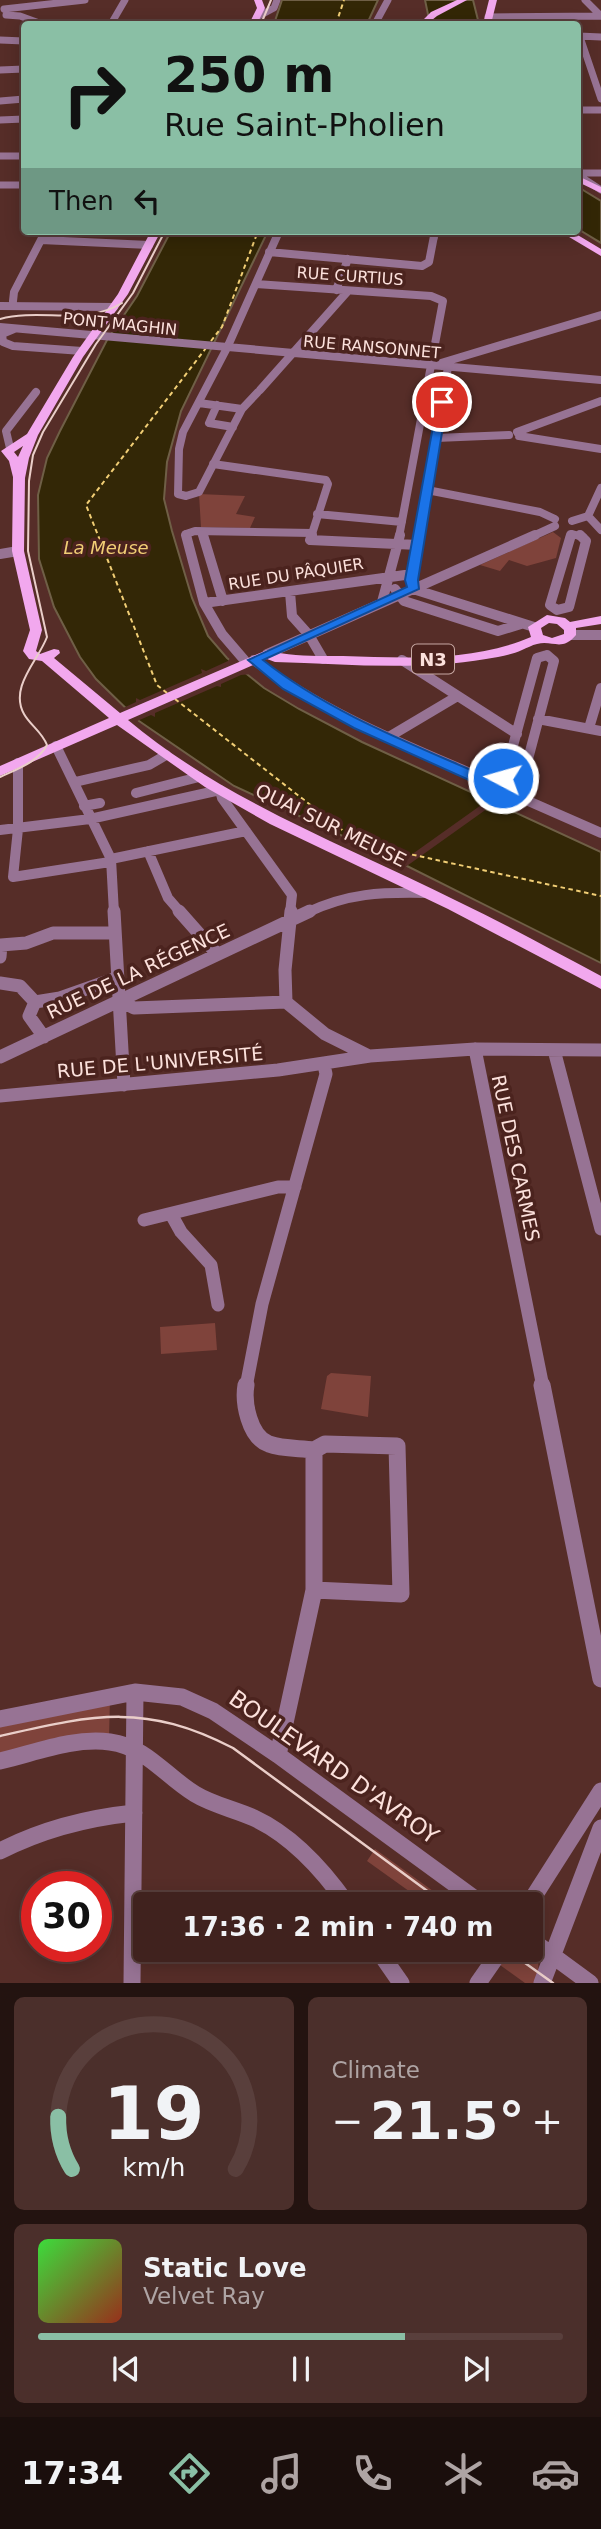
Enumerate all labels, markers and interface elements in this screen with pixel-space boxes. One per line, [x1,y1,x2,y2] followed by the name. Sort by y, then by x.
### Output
[164,47,334,104] text: 250 m
[49,49,140,140] icon: right
[164,106,445,144] text: Rue Saint-Pholien
[128,182,166,220] icon: left
[49,186,114,216] text: Then
[296,263,404,289] street label: RUE CURTIUS
[62,309,178,339] street label: PONT MAGHIN
[302,332,442,362] street label: RUE RANSONNET
[412,372,472,432] pin
[423,383,461,421] icon: arrive
[63,537,149,558] water label: La Meuse
[227,554,365,594] street label: RUE DU PÂQUIER
[412,644,454,674] road number: N3
[466,741,540,815] position arrow
[252,779,410,871] street label: QUAI SUR MEUSE
[43,919,233,1023] street label: RUE DE LA RÉGENCE
[56,1042,264,1082] street label: RUE DE L'UNIVERSITÉ
[488,1073,544,1243] street label: RUE DES CARMES
[224,1685,444,1850] street label: BOULEVARD D'AVROY
[21,1871,112,1962] speed limit sign: 30
[183,1912,493,1942] text: 17:36 · 2 min · 740 m
[332,2057,420,2083] text: Climate
[103,2072,204,2157] text: 19
[370,2091,524,2151] text: 21.5°
[332,2099,363,2143] text: −
[531,2099,563,2143] text: +
[122,2153,185,2182] text: km/h
[143,2253,307,2283] text: Static Love
[143,2283,265,2309] text: Velvet Ray
[107,2350,145,2388] icon: previous
[282,2350,320,2388] icon: pause
[457,2350,495,2388] icon: next
[165,2449,214,2498] icon: directions
[257,2449,306,2498] icon: music
[348,2449,397,2498] icon: phone
[439,2449,488,2498] icon: climate
[531,2449,580,2498] icon: car
[21,2454,123,2492] text: 17:34

